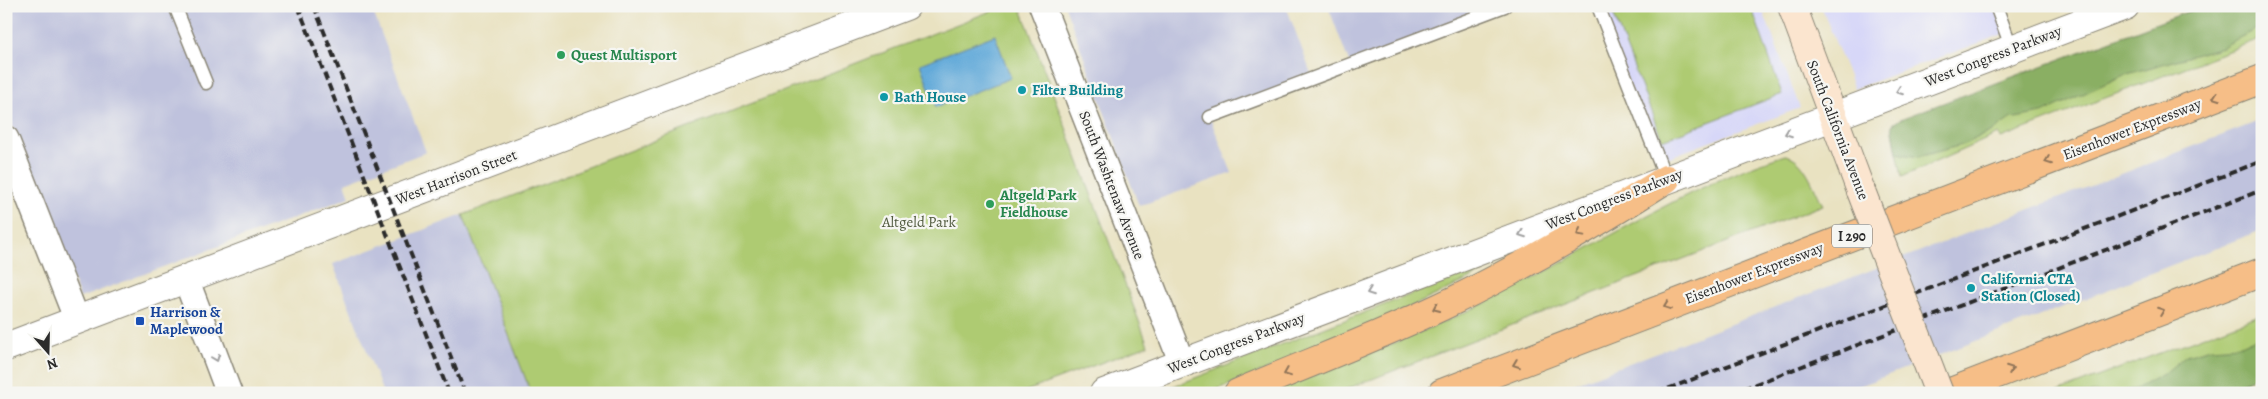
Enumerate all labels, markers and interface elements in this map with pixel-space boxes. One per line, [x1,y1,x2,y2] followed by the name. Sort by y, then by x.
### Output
[1921,21,2065,92] street label: West Congress Parkway
[571,45,677,65] place label: Quest Multisport
[555,49,567,61] marker: Quest Multisport
[1802,57,1874,203] street label: South California Avenue
[1032,80,1123,100] place label: Filter Building
[1016,84,1028,96] marker: Filter Building
[1896,86,1904,96] one-way arrow
[894,87,966,107] place label: Bath House
[2212,90,2221,101] one-way arrow
[878,91,890,103] marker: Bath House
[2060,93,2204,165] street label: Eisenhower Expressway
[1074,108,1150,262] street label: South Washtenaw Avenue
[1785,127,1793,137] one-way arrow
[391,145,520,210] street label: West Harrison Street
[2044,155,2053,165] one-way arrow
[1542,164,1686,235] street label: West Congress Parkway
[999,185,1077,222] place label: Altgeld Park Fieldhouse
[984,198,996,210] marker: Altgeld Park Fieldhouse
[881,212,957,232] park label: Altgeld Park
[1832,225,1872,248] road number: I 290
[1577,227,1586,237] one-way arrow
[1518,228,1527,238] one-way arrow
[1682,237,1826,309] street label: Eisenhower Expressway
[1981,269,2080,306] place label: California CTA Station (Closed)
[1965,282,1977,294] marker: California CTA Station (Closed)
[1366,286,1375,296] one-way arrow
[1664,301,1672,311] one-way arrow
[150,302,224,339] place label: Harrison & Maplewood
[1432,302,1441,313] one-way arrow
[2157,307,2165,317] one-way arrow
[1164,308,1308,379] street label: West Congress Parkway
[134,315,146,327] marker: Harrison & Maplewood
[22,326,72,376] north arrow
[44,353,60,374] text: N
[210,353,220,362] one-way arrow
[1512,358,1521,369] one-way arrow
[2005,365,2013,375] one-way arrow
[1283,367,1292,377] one-way arrow

